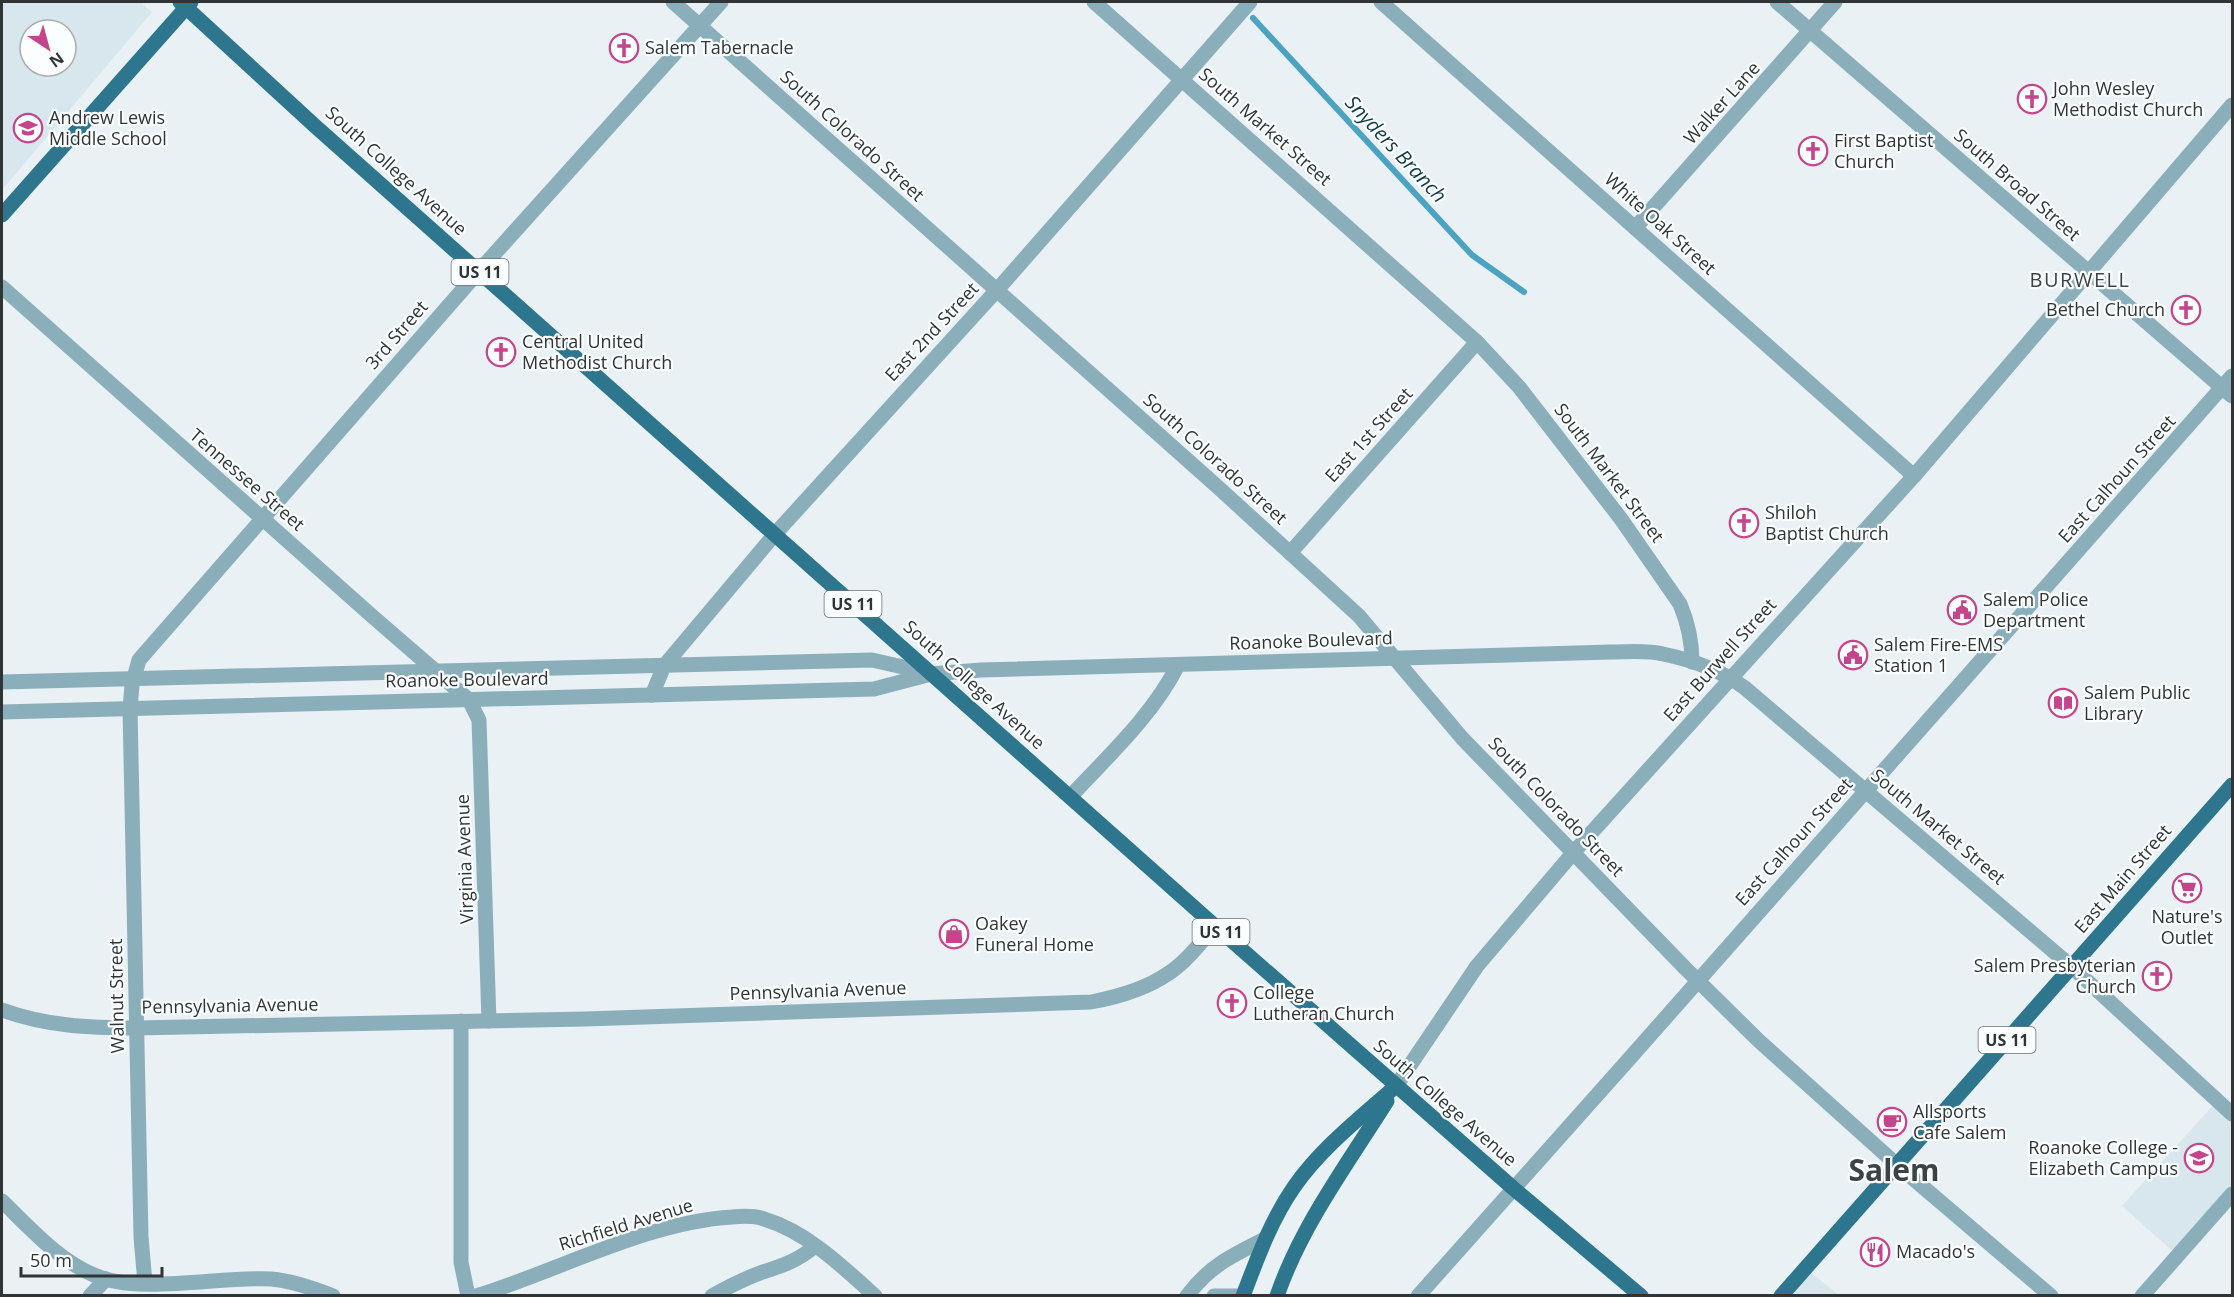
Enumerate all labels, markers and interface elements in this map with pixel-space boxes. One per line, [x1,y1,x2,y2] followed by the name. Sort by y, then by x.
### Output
[18,18,78,78] north arrow
[608,32,640,64] church icon: Salem Tabernacle
[645,35,794,59] place label: Salem Tabernacle
[45,47,69,73] text: N
[1678,56,1765,149] street label: Walker Lane
[1194,62,1337,191] street label: South Market Street
[776,64,930,206] street label: South Colorado Street
[2051,76,2203,121] place label: John Wesley Methodist Church
[2016,83,2048,115] church icon: John Wesley Methodist Church
[1340,89,1453,208] water label: Snyders Branch
[321,100,472,240] street label: South College Avenue
[49,105,167,150] place label: Andrew Lewis Middle School
[12,112,44,144] school or university icon: Andrew Lewis Middle School
[1950,123,2086,246] street label: South Broad Street
[1834,128,1933,173] place label: First Baptist Church
[1797,135,1829,167] church icon: First Baptist Church
[1600,167,1721,280] street label: White Oak Street
[452,259,508,285] road number: US 11
[2030,266,2130,293] district label: BURWELL
[879,277,983,386] street label: East 2nd Street
[2170,294,2202,326] church icon: Bethel Church
[360,295,433,374] street label: 3rd Street
[2046,297,2165,321] place label: Bethel Church
[522,329,672,374] place label: Central United Methodist Church
[485,336,517,368] church icon: Central United Methodist Church
[1319,382,1417,487] street label: East 1st Street
[1139,387,1293,529] street label: South Colorado Street
[1550,398,1670,547] street label: South Market Street
[2052,409,2180,547] street label: East Calhoun Street
[185,423,310,536] street label: Tennessee Street
[1765,500,1889,545] place label: Shiloh Baptist Church
[1728,507,1760,539] church icon: Shiloh Baptist Church
[1983,587,2088,632] place label: Salem Police Department
[824,591,882,617] road number: US 11
[1658,593,1781,726] street label: East Burwell Street
[1946,594,1978,626] public building icon: Salem Police Department
[899,614,1050,754] street label: South College Avenue
[1229,625,1393,655] street label: Roanoke Boulevard
[1874,632,2003,677] place label: Salem Fire-EMS Station 1
[1837,639,1869,671] public building icon: Salem Fire-EMS Station 1
[385,666,549,692] street label: Roanoke Boulevard
[2084,680,2191,725] place label: Salem Public Library
[2047,687,2079,719] library icon: Salem Public Library
[1484,731,1630,881] street label: South Colorado Street
[1866,763,2011,890] street label: South Market Street
[1729,772,1857,910] street label: East Calhoun Street
[450,794,478,924] street label: Virginia Avenue
[2068,819,2176,938] street label: East Main Street
[2171,872,2203,904] supermarket icon: Nature's Outlet
[2152,904,2223,949] place label: Nature's Outlet
[975,911,1094,956] place label: Oakey Funeral Home
[938,918,970,950] shop icon: Oakey Funeral Home
[1192,919,1250,945] road number: US 11
[103,939,129,1054] street label: Walnut Street
[1974,953,2136,998] place label: Salem Presbyterian Church
[2141,960,2173,992] church icon: Salem Presbyterian Church
[729,975,907,1005] street label: Pennsylvania Avenue
[1253,980,1395,1025] place label: College Lutheran Church
[1216,987,1248,1019] church icon: College Lutheran Church
[141,991,319,1019] street label: Pennsylvania Avenue
[1978,1027,2036,1053] road number: US 11
[1369,1033,1522,1171] street label: South College Avenue
[1913,1099,2006,1144] place label: Allsports Cafe Salem
[1876,1106,1908,1138] cafe icon: Allsports Cafe Salem
[2028,1135,2178,1180] place label: Roanoke College - Elizabeth Campus
[2183,1142,2215,1174] school or university icon: Roanoke College - Elizabeth Campus
[1849,1149,1939,1190] district label: Salem
[556,1192,696,1256] street label: Richfield Avenue
[1859,1236,1891,1268] restaurant icon: Macado's
[1896,1239,1975,1263] place label: Macado's
[21,1240,162,1278] scale bar
[30,1248,72,1272] text: 50 m

